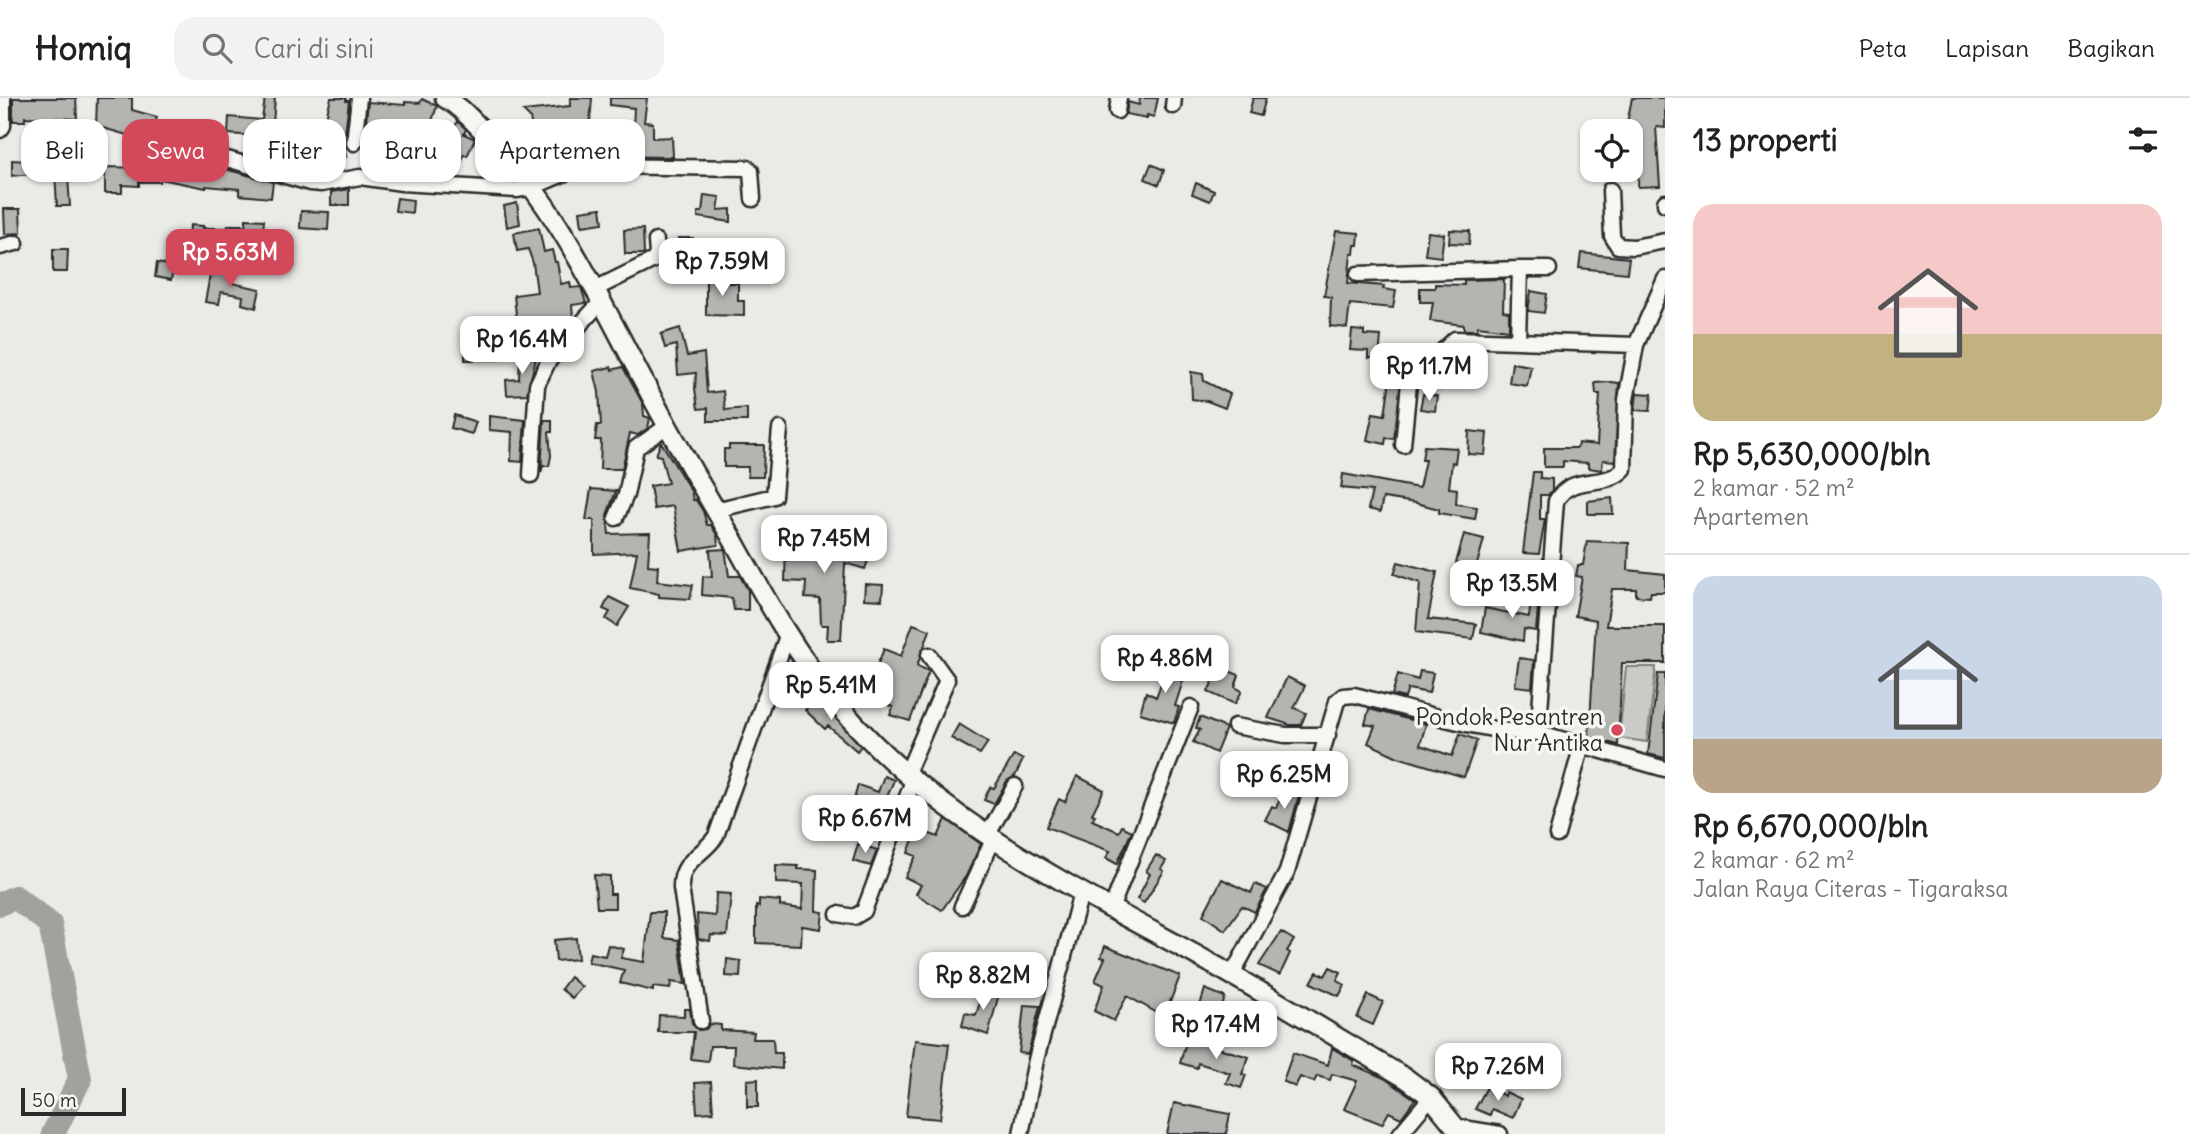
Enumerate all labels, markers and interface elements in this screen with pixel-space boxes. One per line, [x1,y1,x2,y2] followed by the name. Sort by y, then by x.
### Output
[174,17,664,80] search box
[35,27,132,69] text: Homiq
[198,29,236,67] icon: search
[254,32,374,65] text: Cari di sini
[1859,33,1907,63] text: Peta
[1945,33,2029,63] text: Lapisan
[2067,33,2155,63] text: Bagikan
[21,119,108,182] chip: Beli
[122,119,229,182] chip: Sewa
[243,119,346,182] chip: Filter
[360,119,461,182] chip: Baru
[475,119,645,182] chip: Apartemen
[1580,119,1643,182] map controls
[1580,119,1643,182] button: locate
[1693,121,1837,159] text: 13 properti
[2124,121,2162,159] icon: filters
[158,230,302,289] pin: Rp 5.63M
[182,237,278,266] text: Rp 5.63M
[650,238,794,298] pin: Rp 7.59M
[675,246,769,275] text: Rp 7.59M
[1865,250,1991,376] icon: home
[450,316,594,376] pin: Rp 16.4M
[476,324,568,353] text: Rp 16.4M
[1357,344,1501,403] pin: Rp 11.7M
[1386,351,1472,380] text: Rp 11.7M
[1693,435,1931,473] text: Rp 5,630,000/bln
[1693,473,1855,502] text: 2 kamar · 52 m²
[1693,502,1809,531] text: Apartemen
[752,516,896,575] pin: Rp 7.45M
[777,523,871,552] text: Rp 7.45M
[1440,560,1584,620] pin: Rp 13.5M
[1466,568,1558,597] text: Rp 13.5M
[1865,622,1991,748] icon: home
[1093,636,1237,695] pin: Rp 4.86M
[1117,643,1213,672] text: Rp 4.86M
[759,662,903,722] pin: Rp 5.41M
[785,670,877,699] text: Rp 5.41M
[1416,702,1603,757] place label: Pondok Pesantren Nur Antika
[1609,722,1625,738] marker: Pondok Pesantren Nur Antika
[1212,752,1356,811] pin: Rp 6.25M
[1236,759,1332,788] text: Rp 6.25M
[793,796,937,855] pin: Rp 6.67M
[818,803,912,832] text: Rp 6.67M
[1693,807,1928,845] text: Rp 6,670,000/bln
[1693,845,1855,874] text: 2 kamar · 62 m²
[1693,874,2009,903] text: Jalan Raya Citeras - Tigaraksa
[911,953,1055,1012] pin: Rp 8.82M
[935,960,1031,989] text: Rp 8.82M
[1144,1002,1288,1061] pin: Rp 17.4M
[1171,1009,1261,1038] text: Rp 17.4M
[1426,1044,1570,1103] pin: Rp 7.26M
[1451,1051,1545,1080] text: Rp 7.26M
[21,1085,126,1117] scale bar
[32,1088,77,1112] text: 50 m

